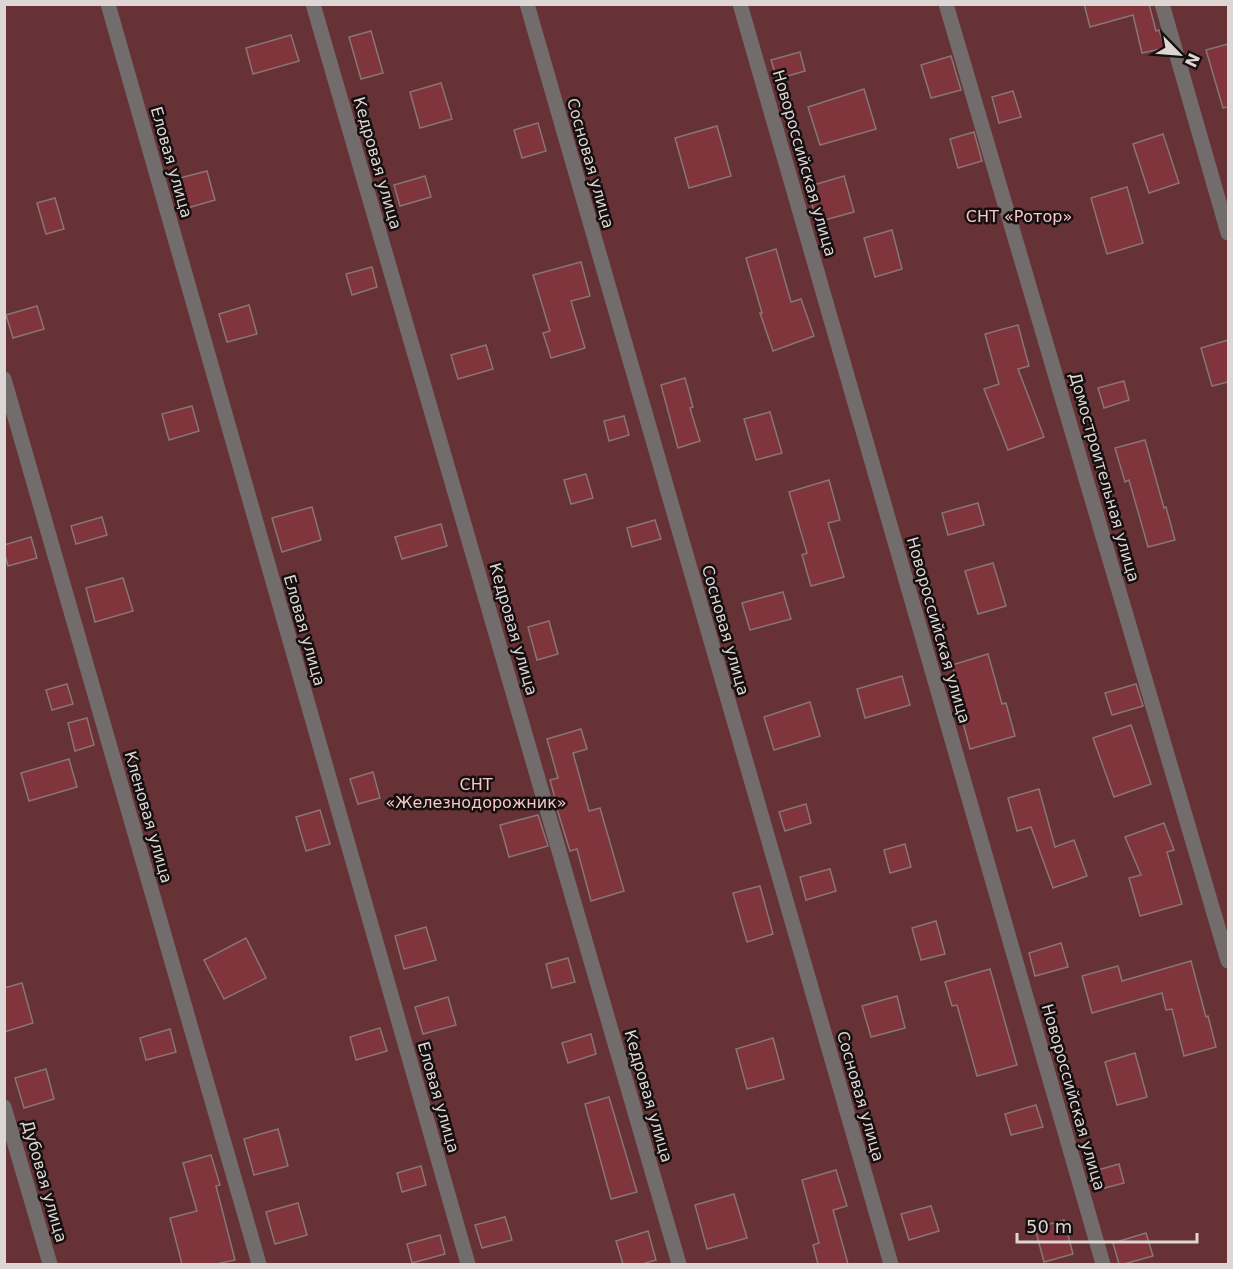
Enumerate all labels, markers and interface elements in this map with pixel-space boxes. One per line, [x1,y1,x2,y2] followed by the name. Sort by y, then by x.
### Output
[1149,24,1209,84] north arrow
[1181,50,1204,70] text: N
[769,68,840,259] street label: Новороссийская улица
[350,95,406,232] street label: Кедровая улица
[563,96,618,231] street label: Сосновая улица
[147,104,196,220] street label: Еловая улица
[966,207,1072,226] park label: СНТ «Ротор»
[1065,370,1144,584] street label: Домостроительная улица
[903,535,974,726] street label: Новороссийская улица
[486,561,542,698] street label: Кедровая улица
[698,563,753,698] street label: Сосновая улица
[280,572,329,688] street label: Еловая улица
[121,749,176,885] street label: Кленовая улица
[385,775,567,812] park label: СНТ «Железнодорожник»
[1038,1002,1109,1193] street label: Новороссийская улица
[621,1028,677,1165] street label: Кедровая улица
[833,1029,888,1164] street label: Сосновая улица
[414,1039,463,1155] street label: Еловая улица
[18,1118,71,1244] street label: Дубовая улица
[1017,1206,1197,1244] scale bar
[1026,1216,1072,1237] text: 50 m

